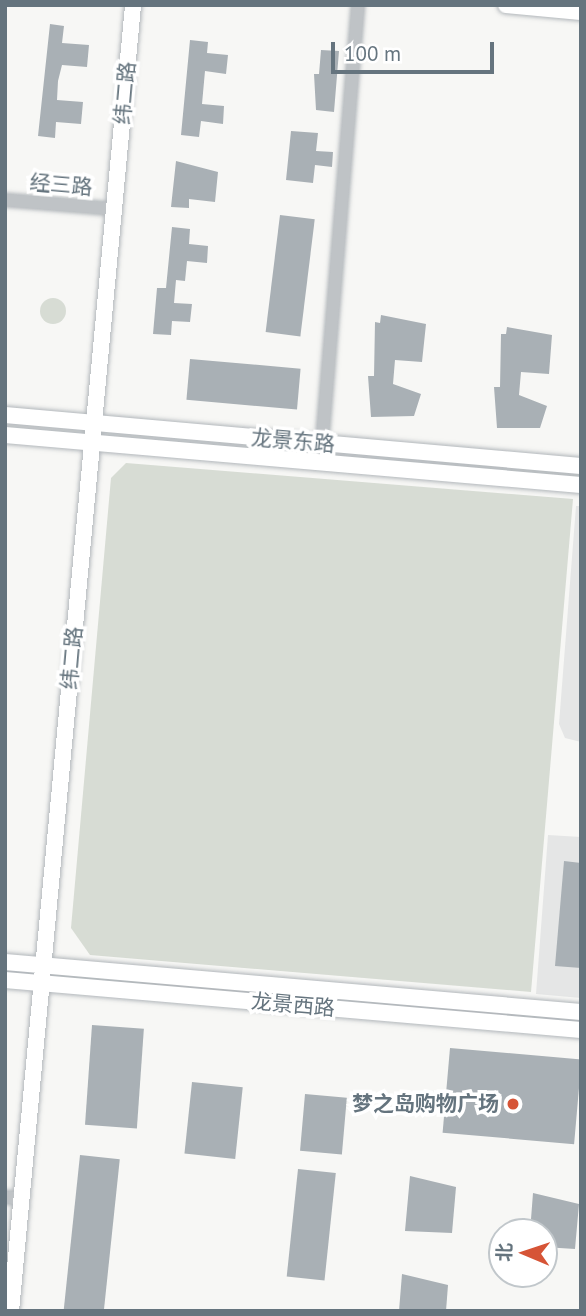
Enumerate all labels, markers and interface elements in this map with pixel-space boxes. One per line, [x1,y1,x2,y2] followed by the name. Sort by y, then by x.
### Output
[334,28,497,72] scale bar
[344,40,401,67] text: 100 m
[110,61,140,125] street label: 纬二路
[29,170,93,200] street label: 经三路
[250,425,336,457] street label: 龙景东路
[57,626,87,690] street label: 纬二路
[250,989,336,1021] street label: 龙景西路
[352,1091,499,1117] place label: 梦之岛购物广场
[505,1096,521,1112] marker: 梦之岛购物广场
[488,1218,558,1288] north arrow
[492,1242,516,1262] text: 北

